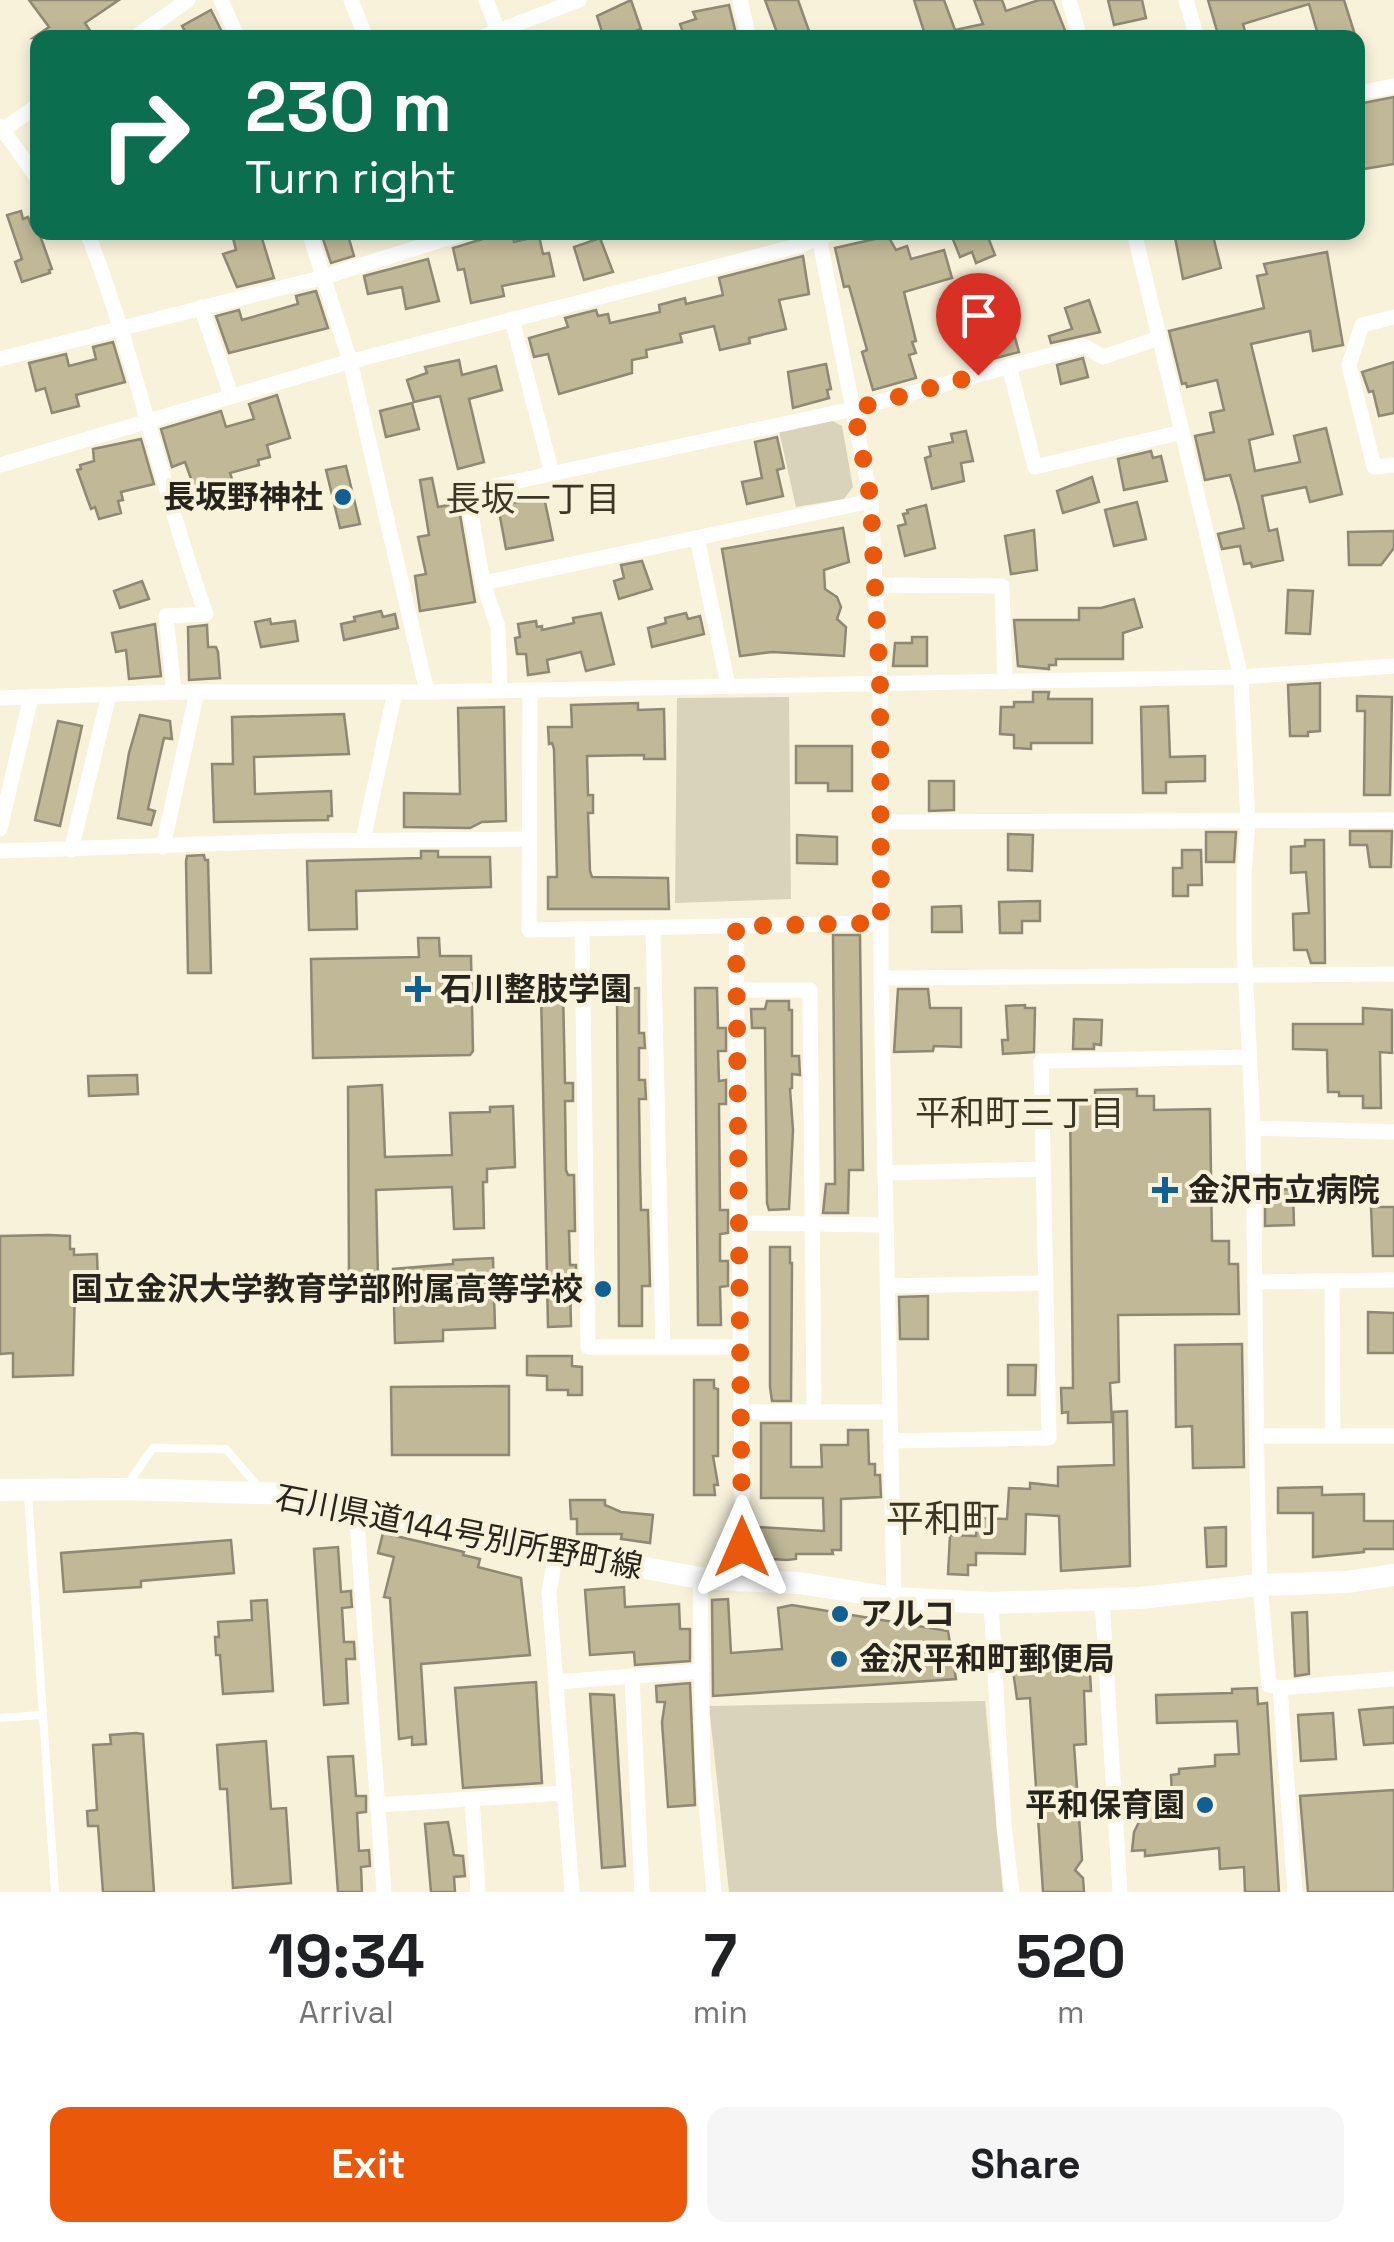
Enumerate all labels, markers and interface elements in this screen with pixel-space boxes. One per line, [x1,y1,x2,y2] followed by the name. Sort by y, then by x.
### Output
[245,62,452,151] text: 230 m
[80,70,210,200] icon: right
[245,149,456,206] text: Turn right
[936,273,1021,376] pin
[951,288,1006,343] icon: arrive
[163,477,323,517] place label: 長坂野神社
[445,477,621,521] district label: 長坂一丁目
[332,486,354,508] marker: 長坂野神社
[440,969,632,1009] place label: 石川整肢学園
[405,976,431,1002] marker: 石川整肢学園
[915,1091,1125,1135] district label: 平和町三丁目
[1188,1170,1380,1210] place label: 金沢市立病院
[1152,1177,1178,1203] marker: 金沢市立病院
[71,1269,583,1309] place label: 国立金沢大学教育学部附属高等学校
[592,1278,614,1300] marker: 国立金沢大学教育学部附属高等学校
[272,1477,646,1587] street label: 石川県道144号別所野町線
[690,1495,794,1599] position arrow
[886,1495,1000,1543] district label: 平和町
[860,1594,955,1634] place label: アルコ
[829,1603,851,1625] marker: アルコ
[859,1639,1115,1679] place label: 金沢平和町郵便局
[828,1648,850,1670] marker: 金沢平和町郵便局
[1025,1785,1185,1825] place label: 平和保育園
[1194,1794,1216,1816] marker: 平和保育園
[268,1918,425,1995] text: 19:34
[704,1918,737,1995] text: 7
[1016,1918,1126,1995] text: 520
[299,1992,394,2032] text: Arrival
[693,1992,748,2032] text: min
[1057,1992,1085,2032] text: m
[50,2107,687,2222] button: Exit
[707,2107,1344,2222] button: Share

